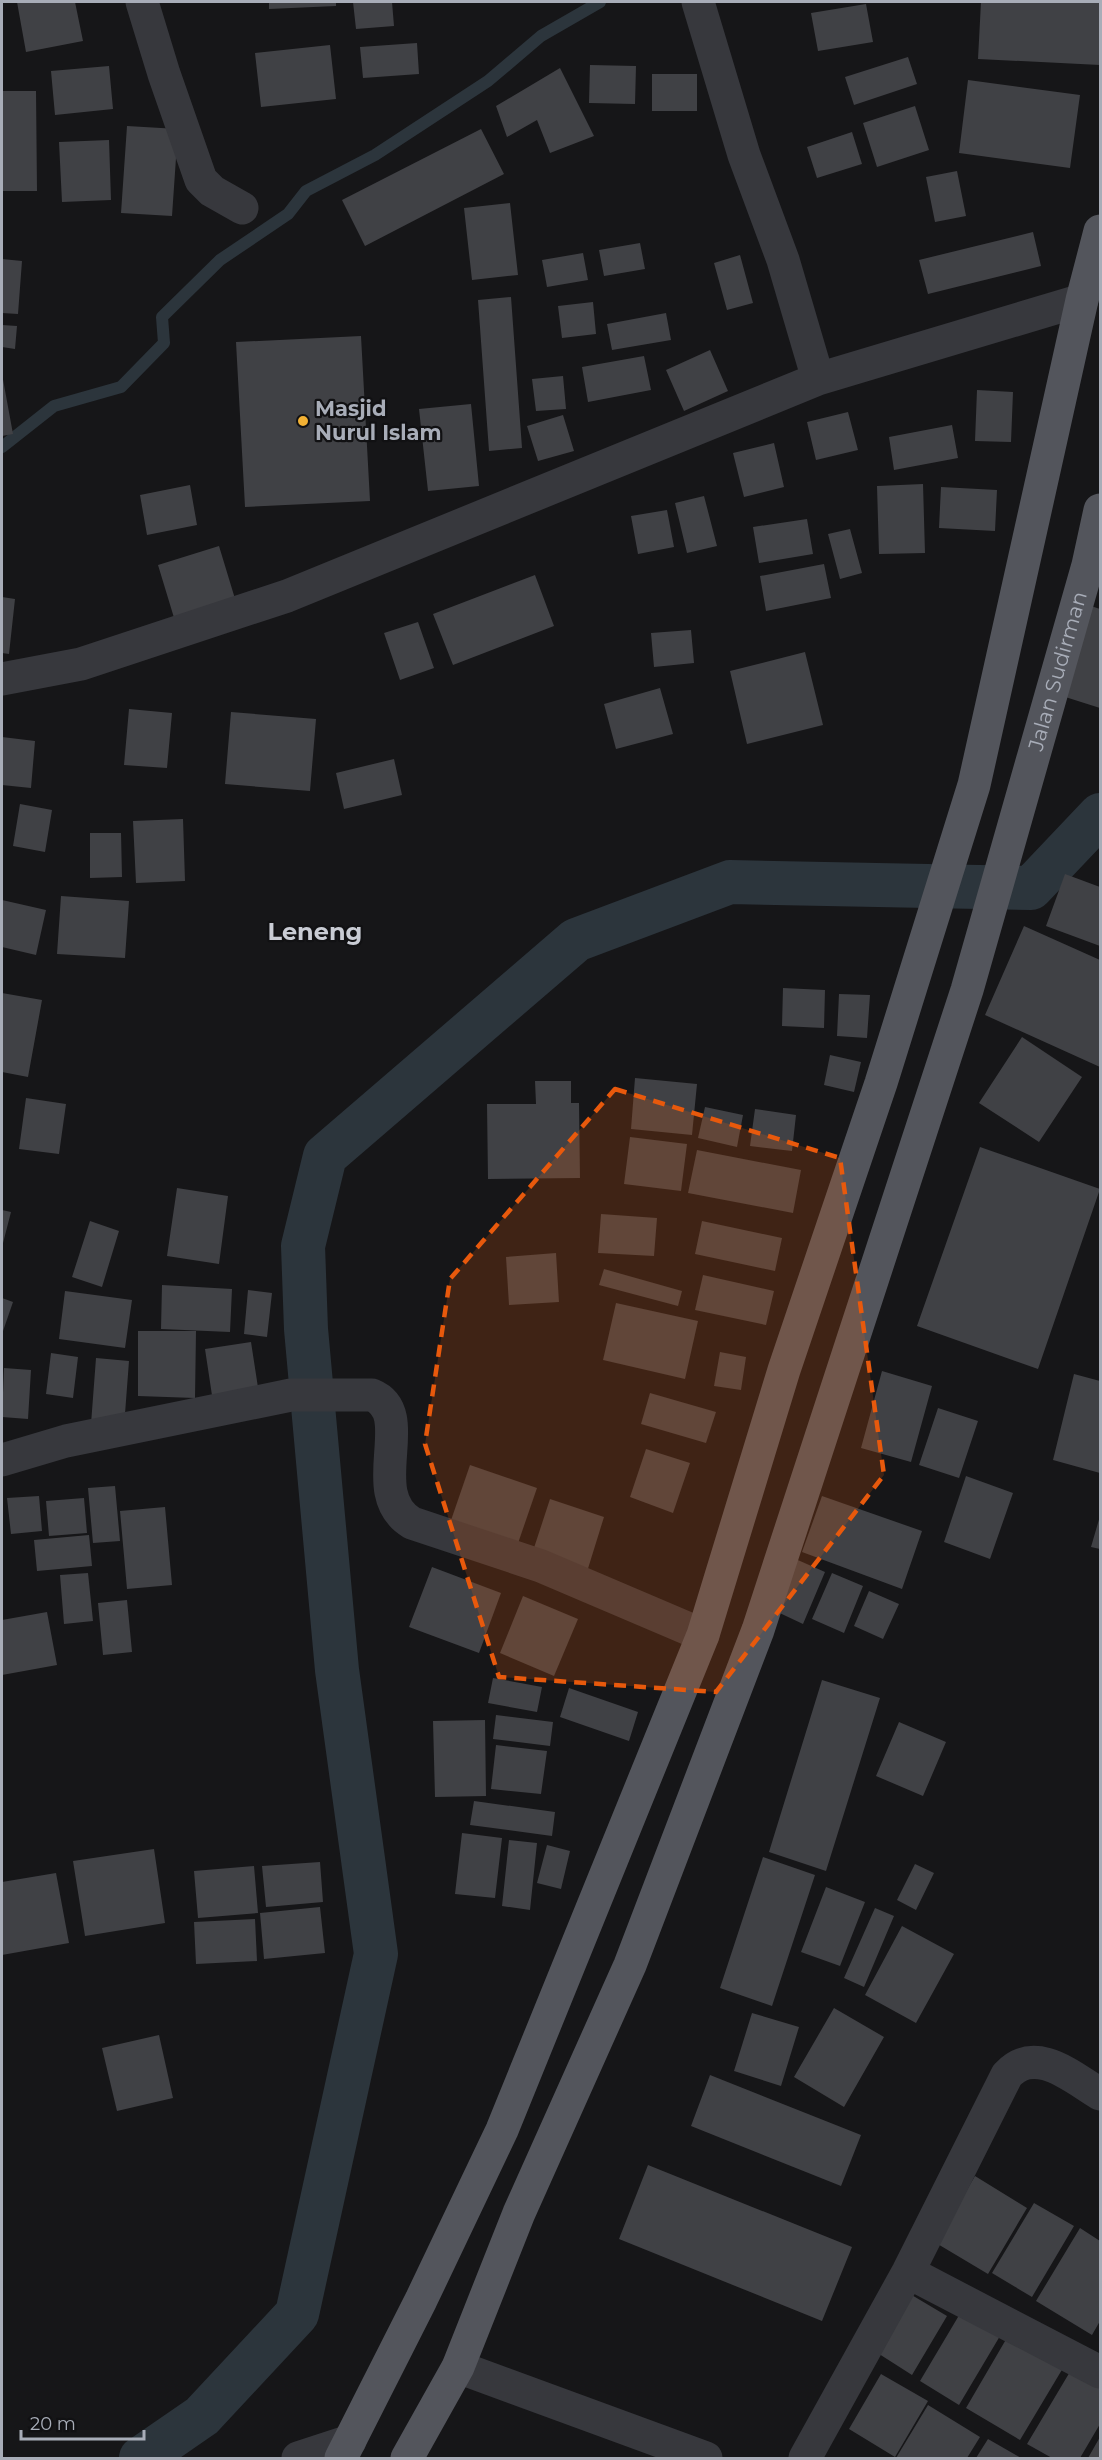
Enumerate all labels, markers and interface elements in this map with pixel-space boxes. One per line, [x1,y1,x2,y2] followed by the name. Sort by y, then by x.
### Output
[315,396,441,445] place label: Masjid Nurul Islam
[296,414,310,428] marker: Masjid Nurul Islam
[1022,588,1092,755] street label: Jalan Sudirman
[268,917,362,946] district label: Leneng
[21,2403,144,2441] scale bar
[30,2413,76,2435] text: 20 m

